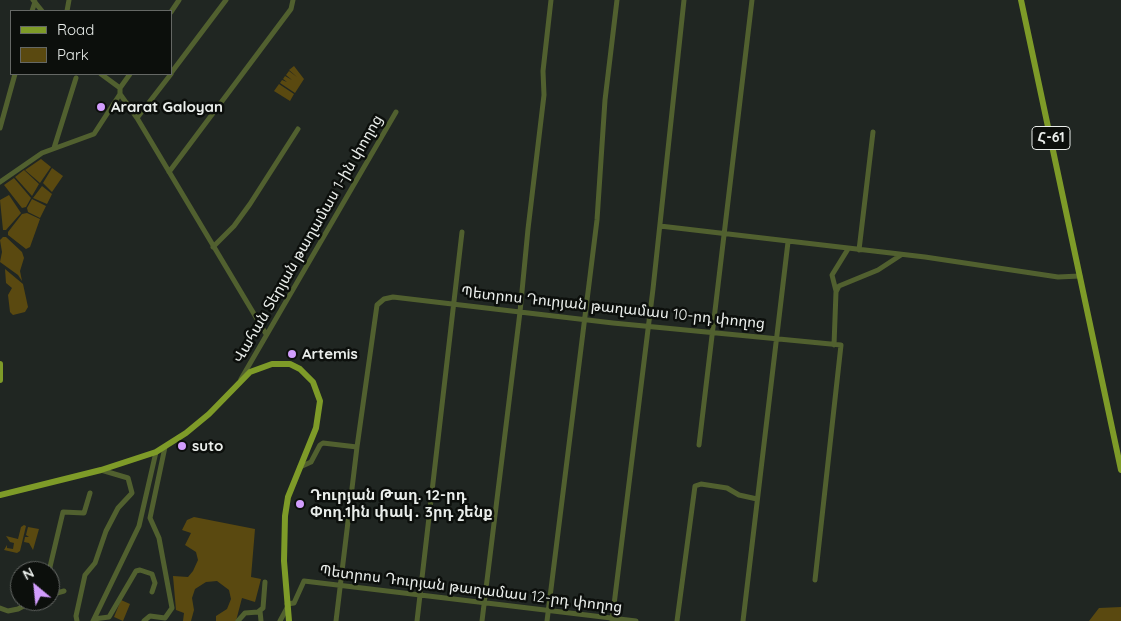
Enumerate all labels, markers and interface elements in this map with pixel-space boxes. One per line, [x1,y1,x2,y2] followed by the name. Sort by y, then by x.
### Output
[10,10,172,75] legend
[57,20,94,39] text: Road
[57,45,89,64] text: Park
[111,98,223,116] place label: Ararat Galoyan
[95,101,107,113] marker: Ararat Galoyan
[229,112,387,366] street label: Վահան Տերյան թաղամաս 1-ին փողոց
[1032,126,1070,150] road number: Հ-61
[460,283,766,333] street label: Պետրոս Դուրյան թաղամաս 10-րդ փողոց
[302,345,358,363] place label: Artemis
[286,348,298,360] marker: Artemis
[192,437,223,455] place label: suto
[176,440,188,452] marker: suto
[310,486,493,521] place label: Դուրյան Թաղ. 12-րդ Փող.1ին փակ․ 3րդ շենք
[294,498,306,510] marker: Դուրյան Թաղ. 12-րդ Փող.1ին փակ․ 3րդ շենք
[10,561,60,611] north arrow
[319,561,623,617] street label: Պետրոս Դուրյան թաղամաս 12-րդ փողոց
[20,563,37,584] text: N

